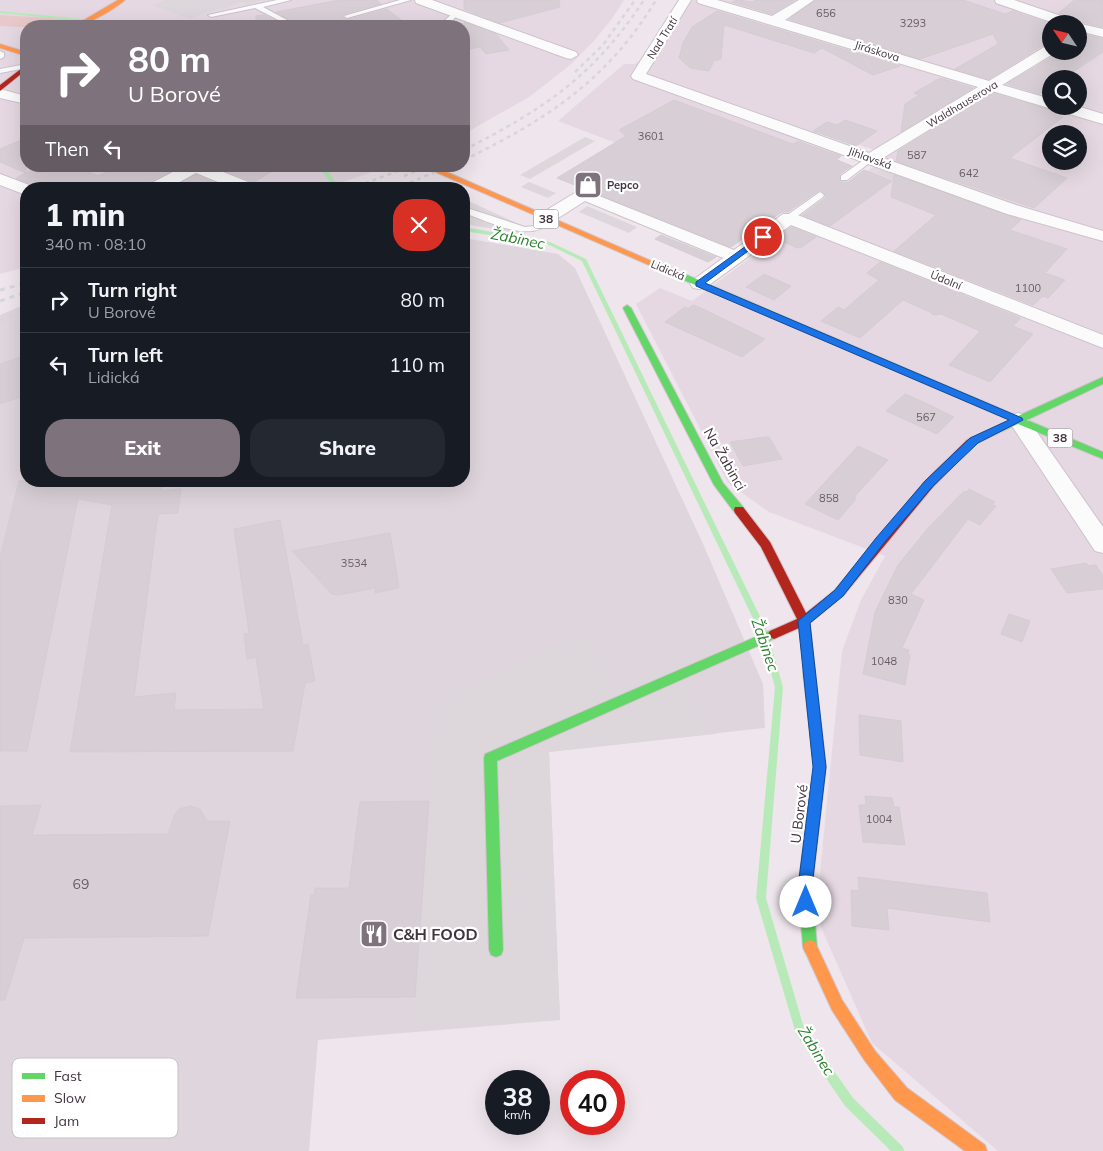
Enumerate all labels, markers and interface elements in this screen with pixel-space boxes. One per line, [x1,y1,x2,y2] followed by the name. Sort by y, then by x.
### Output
[816,6,836,20] house number: 656
[644,13,681,62] street label: Nad Tratí
[1042,15,1088,60] north arrow
[1042,15,1087,170] map controls
[900,16,926,30] house number: 3293
[128,37,211,81] text: 80 m
[853,38,901,64] street label: Jiráskova
[45,40,110,105] icon: right
[1042,70,1087,115] button: search
[924,77,1000,131] street label: Waldhauserova
[128,80,221,108] text: U Borové
[1042,125,1087,170] button: layers
[638,129,664,143] house number: 3601
[99,135,127,163] icon: left
[45,137,89,161] text: Then
[846,144,894,172] street label: Jihlavská
[907,148,927,162] house number: 587
[959,166,979,180] house number: 642
[573,170,603,200] shop icon: Pepco
[607,178,639,192] place label: Pepco
[45,196,125,234] text: 1 min
[393,199,445,251] button: close
[534,210,558,228] road number: 38
[742,216,784,258] pin
[749,223,777,251] icon: arrive
[489,224,547,253] water label: Žabinec
[45,234,146,254] text: 340 m · 08:10
[649,257,687,283] street label: Lidická
[928,267,965,293] street label: Údolní
[88,278,177,302] text: Turn right
[1015,281,1042,295] house number: 1100
[45,286,73,314] icon: right
[401,288,445,312] text: 80 m
[88,302,156,322] text: U Borové
[88,343,163,367] text: Turn left
[45,351,73,379] icon: left
[389,353,445,377] text: 110 m
[88,367,140,387] text: Lidická
[916,410,936,424] house number: 567
[45,419,240,477] button: Exit
[250,419,445,477] button: Share
[700,424,750,494] street label: Na Žabinci
[1048,428,1072,448] road number: 38
[819,491,839,505] house number: 858
[341,556,368,570] house number: 3534
[888,593,908,607] house number: 830
[748,616,784,674] water label: Žabinec
[871,654,898,668] house number: 1048
[786,784,812,844] street label: U Borové
[866,812,893,826] house number: 1004
[73,875,89,893] house number: 69
[779,875,831,927] position arrow
[359,919,389,949] restaurant icon: C&H FOOD
[393,924,478,944] place label: C&H FOOD
[794,1022,839,1079] water label: Žabinec
[12,1058,178,1138] legend
[54,1067,82,1085] text: Fast
[560,1070,625,1135] speed limit sign: 40
[502,1081,533,1112] text: 38
[54,1089,86,1107] text: Slow
[504,1107,531,1122] text: km/h
[54,1112,79,1130] text: Jam

